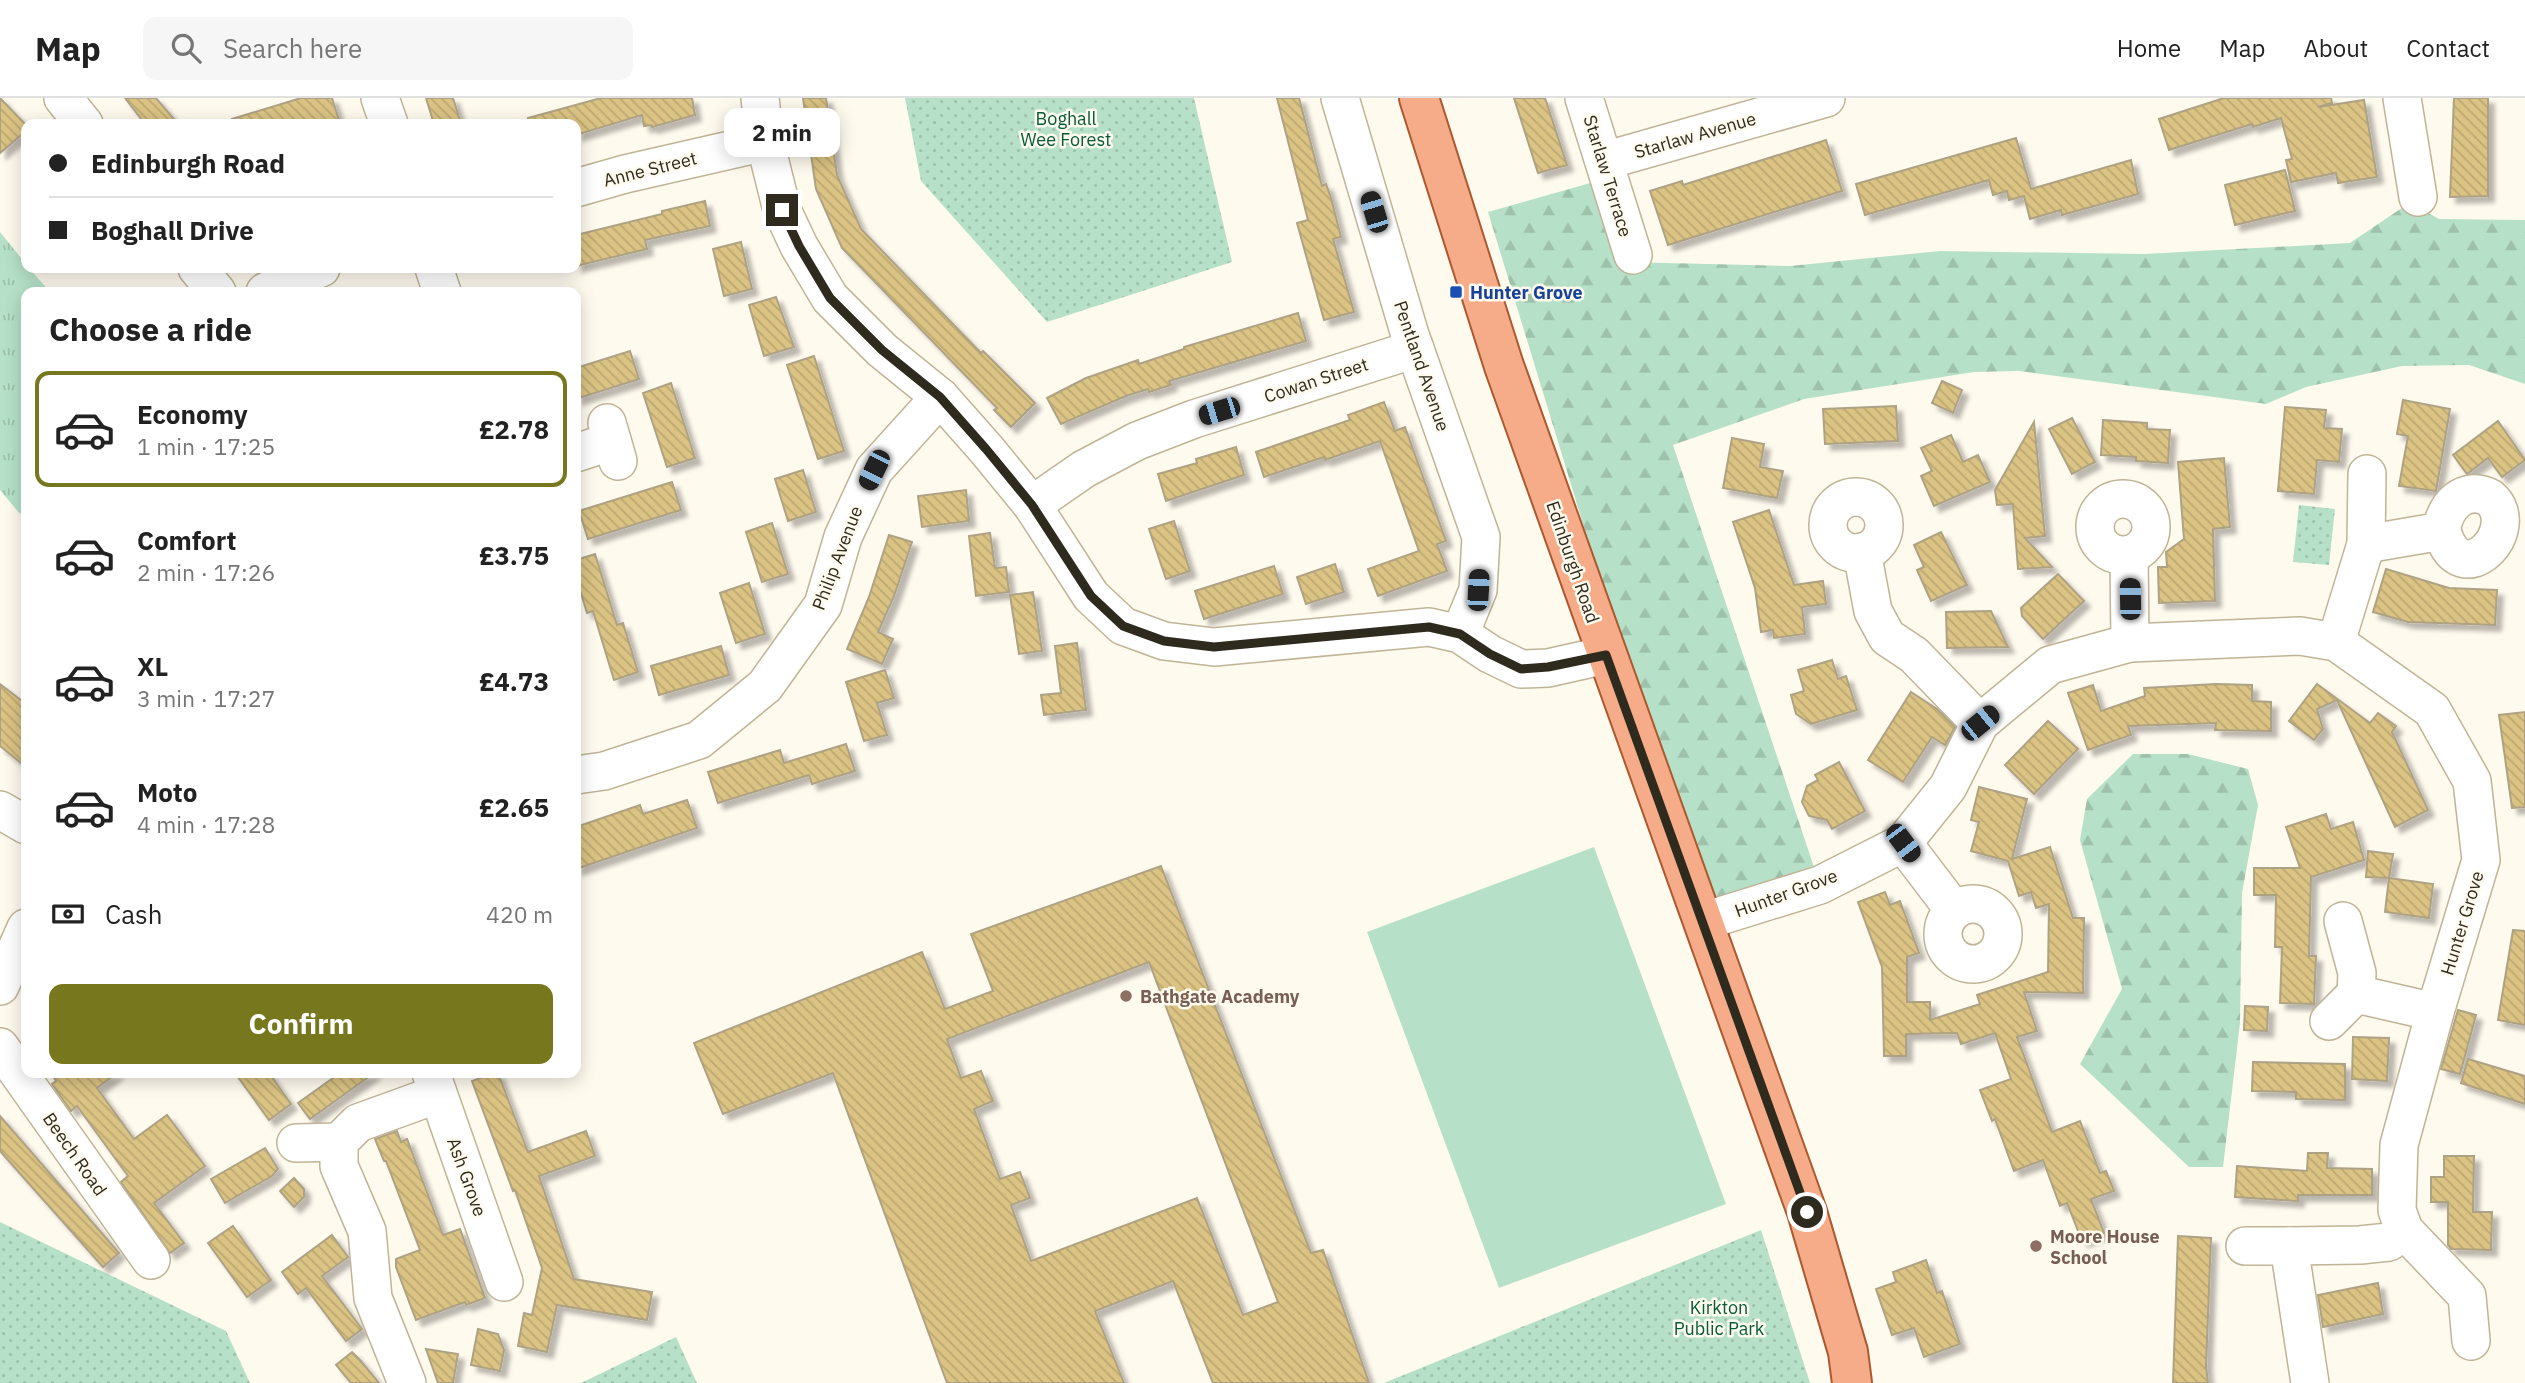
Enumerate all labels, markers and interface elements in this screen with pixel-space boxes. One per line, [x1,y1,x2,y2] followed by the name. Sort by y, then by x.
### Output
[143,17,633,80] search box
[35,27,101,70] text: Map
[167,29,205,67] icon: search
[223,31,362,65] text: Search here
[2117,32,2181,64] text: Home
[2219,32,2265,64] text: Map
[2303,32,2368,64] text: About
[2406,32,2490,64] text: Contact
[1021,107,1111,151] park label: Boghall Wee Forest
[1631,107,1759,163] street label: Starlaw Avenue
[724,108,840,158] callout: 2 min
[1579,112,1637,240] street label: Starlaw Terrace
[752,117,812,147] text: 2 min
[91,146,285,180] text: Edinburgh Road
[601,146,699,192] street label: Anne Street
[1358,189,1391,235] car
[766,194,798,226] route end
[91,213,254,247] text: Boghall Drive
[1470,281,1583,304] place label: Hunter Grove
[1448,284,1464,300] marker: Hunter Grove
[1389,298,1455,434] street label: Pentland Avenue
[49,308,252,350] text: Choose a ride
[1261,352,1371,408] street label: Cowan Street
[1196,395,1243,427] car
[137,397,248,431] text: Economy
[53,398,116,461] icon: car
[479,412,549,446] text: £2.78
[137,431,275,461] text: 1 min · 17:25
[856,447,893,493] car
[1541,498,1605,626] street label: Edinburgh Road
[807,503,867,613] street label: Philip Avenue
[137,523,236,557] text: Comfort
[53,524,116,587] icon: car
[479,538,549,572] text: £3.75
[137,557,275,587] text: 2 min · 17:26
[1467,568,1490,612] car
[2120,578,2141,620] car
[137,649,168,683] text: XL
[53,650,116,713] icon: car
[479,664,549,698] text: £4.73
[137,683,275,713] text: 3 min · 17:27
[1958,702,2003,744] car
[137,775,197,809] text: Moto
[53,776,116,839] icon: car
[479,790,549,824] text: £2.65
[137,809,275,839] text: 4 min · 17:28
[1882,820,1925,866] car
[1731,864,1841,922] street label: Hunter Grove
[2435,868,2489,978] street label: Hunter Grove
[49,895,87,933] icon: cash
[105,897,162,931] text: Cash
[486,899,553,929] text: 420 m
[49,984,553,1064] button: Confirm
[1140,985,1300,1008] place label: Bathgate Academy
[1118,988,1134,1004] marker: Bathgate Academy
[38,1108,112,1200] street label: Beech Road
[442,1134,492,1220] street label: Ash Grove
[1791,1196,1823,1228] route start
[2050,1225,2160,1269] place label: Moore House School
[2028,1238,2044,1254] marker: Moore House School
[1674,1296,1765,1340] park label: Kirkton Public Park

